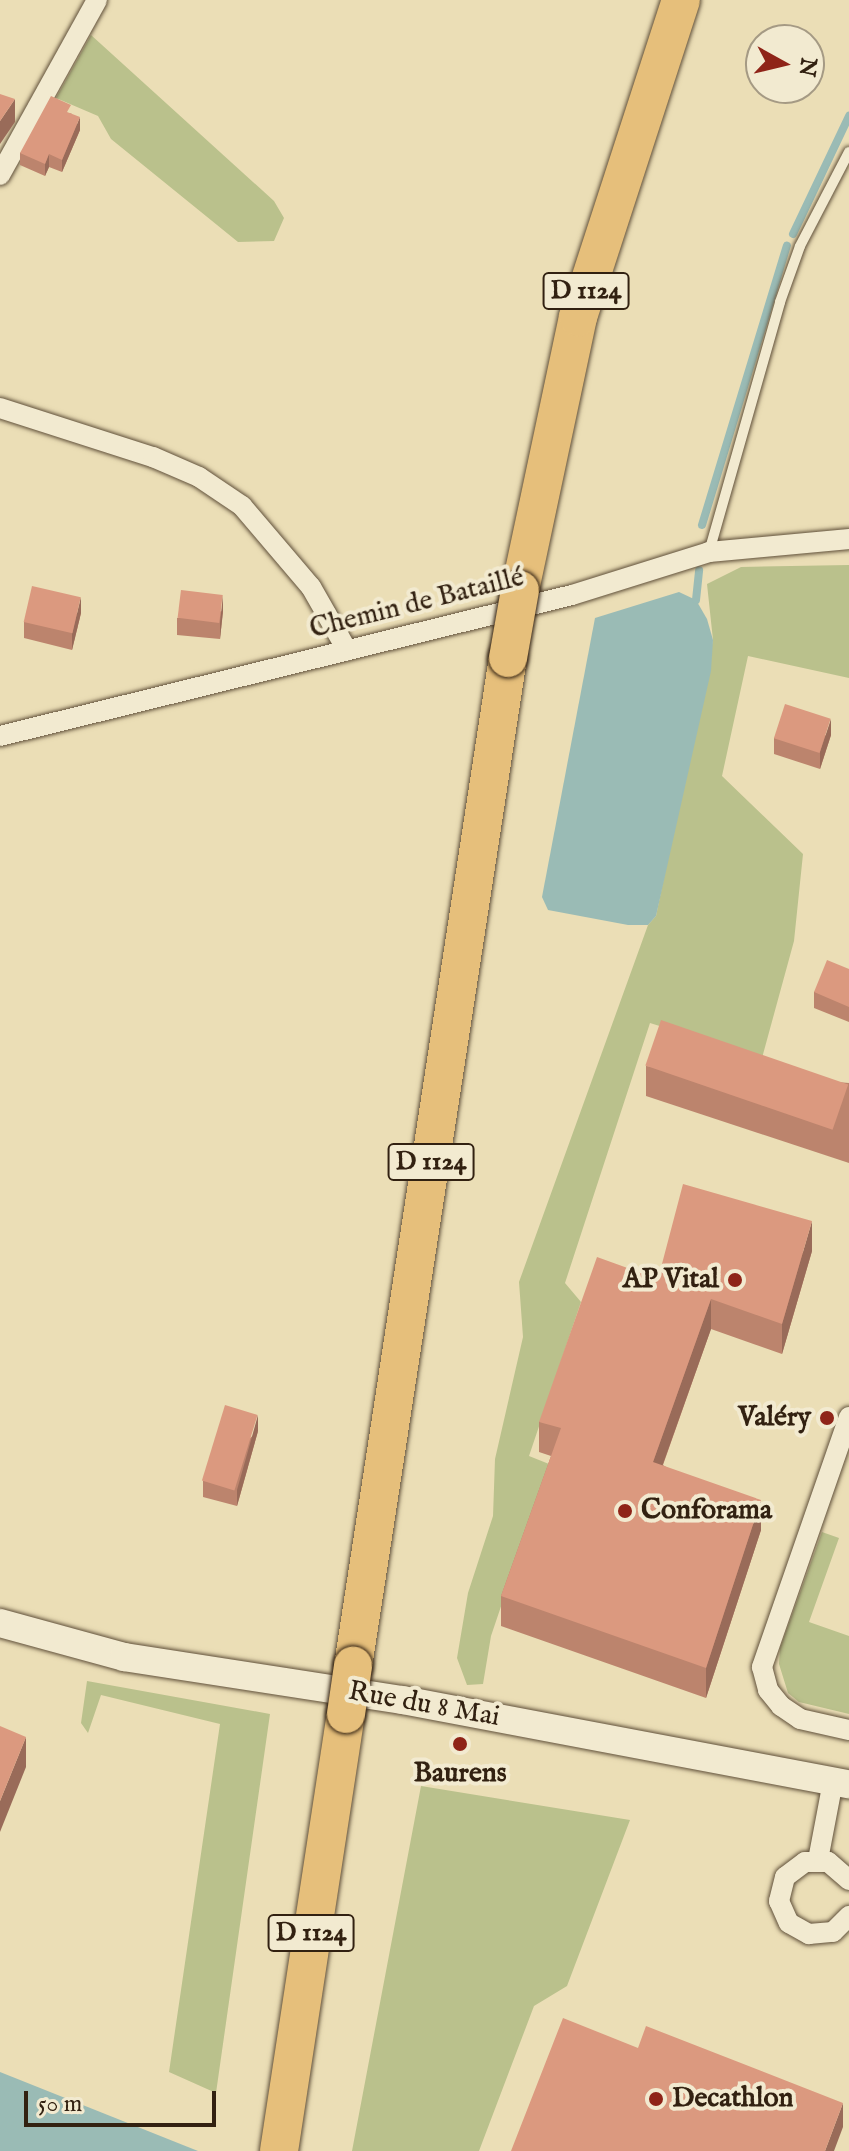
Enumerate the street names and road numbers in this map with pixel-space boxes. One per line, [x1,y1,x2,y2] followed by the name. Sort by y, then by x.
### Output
[542,269,630,313] road number: D 1124
[306,561,528,647] street label: Chemin de Bataillé
[387,1140,475,1184] road number: D 1124
[346,1675,502,1735] street label: Rue du 8 Mai
[267,1911,355,1955] road number: D 1124

